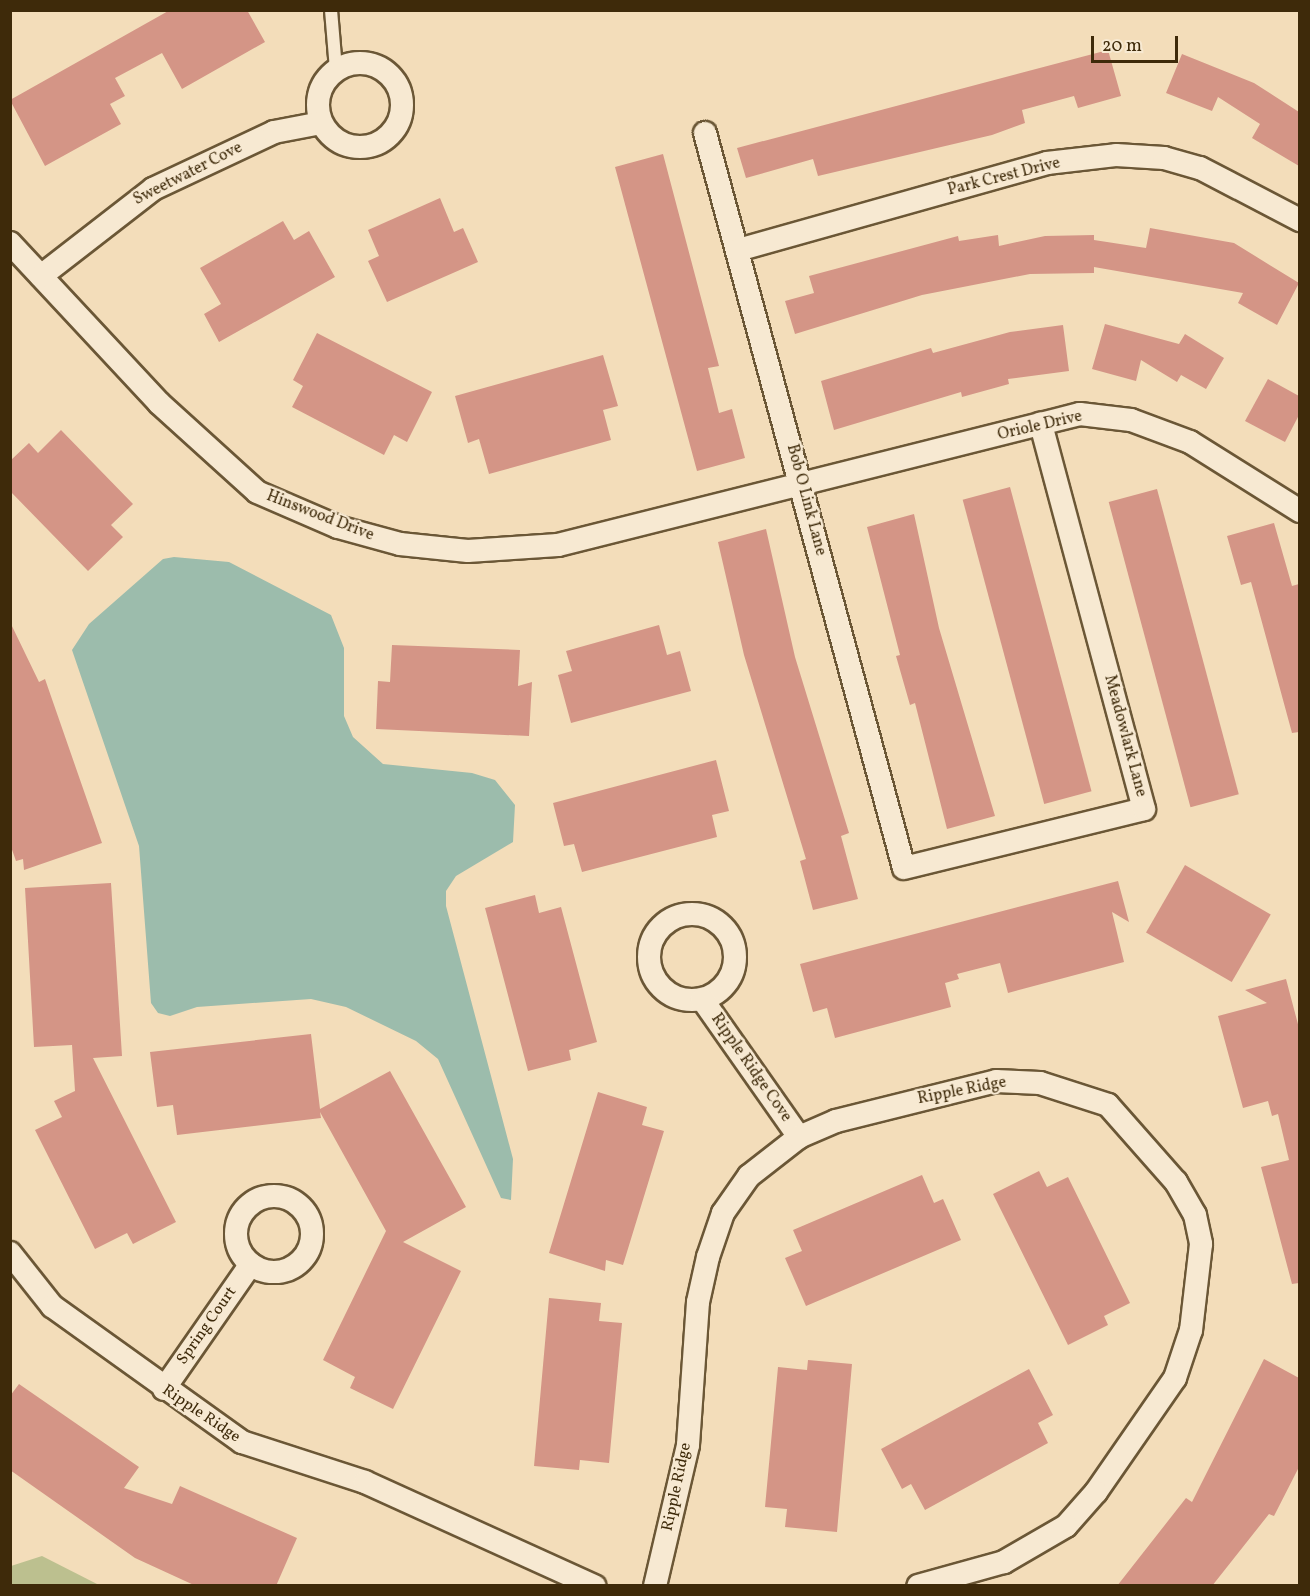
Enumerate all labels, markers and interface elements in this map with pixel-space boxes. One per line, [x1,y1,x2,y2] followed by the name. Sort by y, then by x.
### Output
[1094,24,1181,62] scale bar
[1102,34,1142,59] text: 20 m
[130,138,246,210] street label: Sweetwater Cove
[946,154,1062,200] street label: Park Crest Drive
[996,407,1084,445] street label: Oriole Drive
[782,442,830,558] street label: Bob O Link Lane
[264,487,376,545] street label: Hinswood Drive
[1100,673,1150,799] street label: Meadowlark Lane
[706,1010,796,1126] street label: Ripple Ridge Cove
[916,1073,1008,1109] street label: Ripple Ridge
[173,1283,241,1369] street label: Spring Court
[158,1381,244,1447] street label: Ripple Ridge
[658,1441,696,1533] street label: Ripple Ridge

